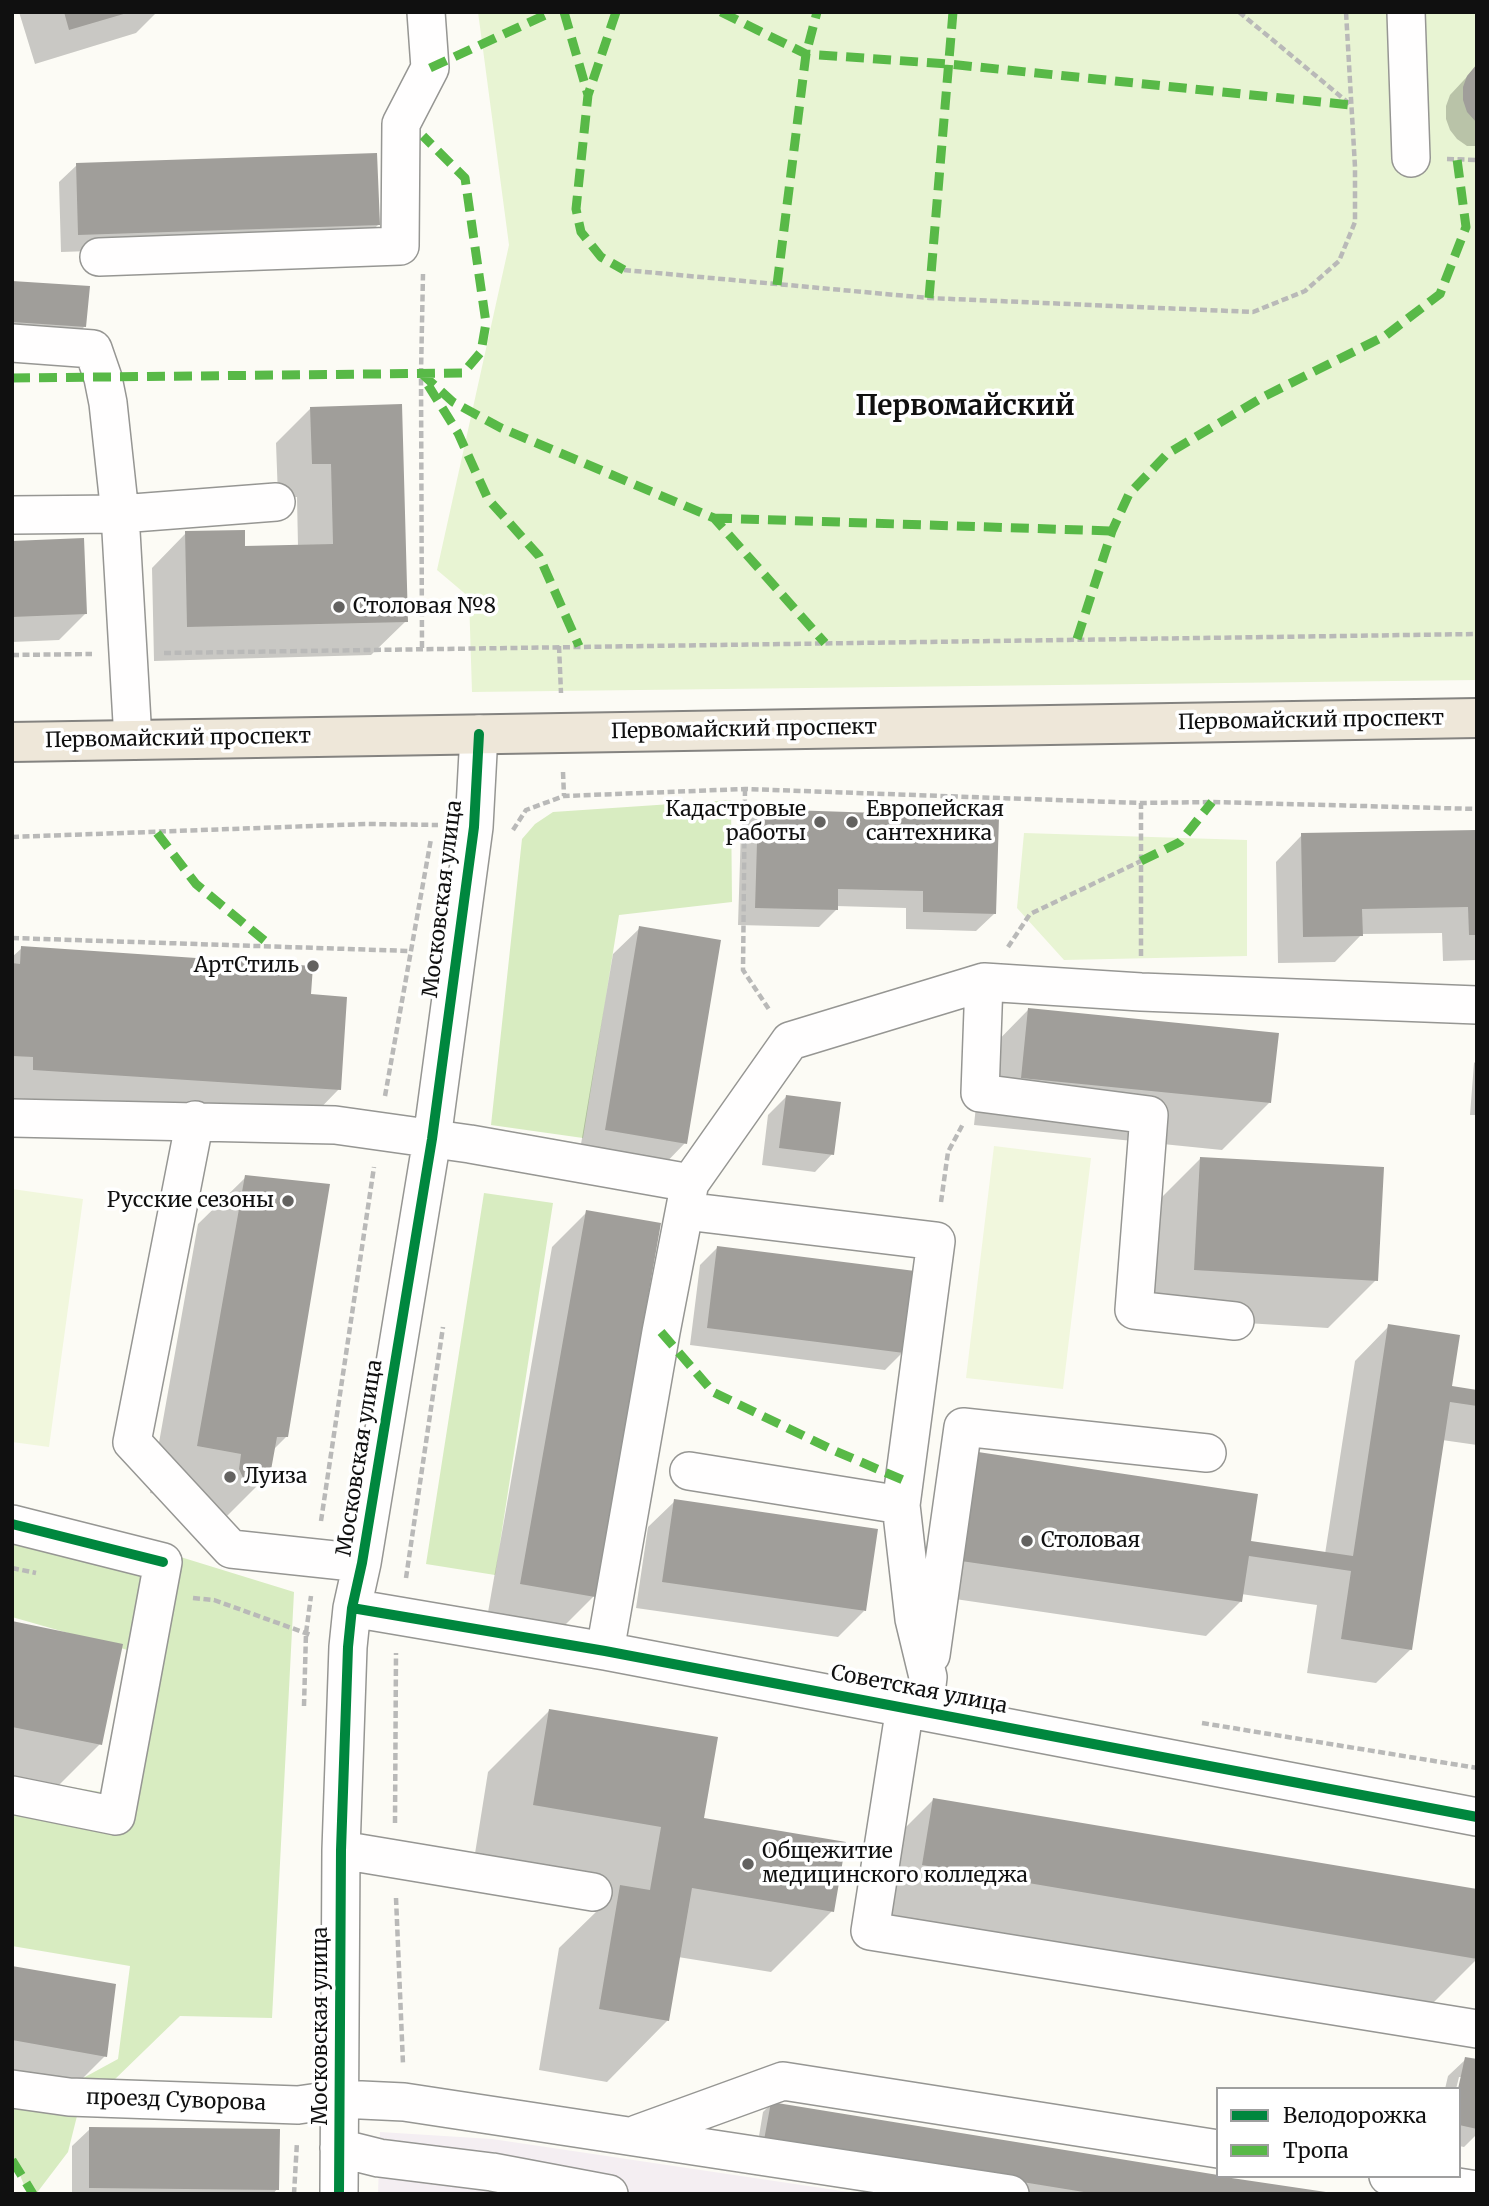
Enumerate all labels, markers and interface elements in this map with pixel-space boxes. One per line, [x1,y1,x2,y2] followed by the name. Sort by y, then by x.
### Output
[855,390,1075,424] district label: Первомайский
[353,594,496,620] place label: Столовая №8
[331,599,347,615] marker: Столовая №8
[1178,706,1444,736] street label: Первомайский проспект
[611,715,877,745] street label: Первомайский проспект
[45,724,311,754] street label: Первомайский проспект
[665,797,806,847] place label: Кадастровые работы
[866,797,1004,847] place label: Европейская сантехника
[418,799,468,999] street label: Московская улица
[812,814,828,830] marker: Кадастровые работы
[844,814,860,830] marker: Европейская сантехника
[194,953,299,979] place label: АртСтиль
[305,958,321,974] marker: АртСтиль
[107,1188,274,1214] place label: Русские сезоны
[280,1193,296,1209] marker: Русские сезоны
[332,1358,388,1558] street label: Московская улица
[244,1464,307,1490] place label: Луиза
[222,1469,238,1485] marker: Луиза
[1041,1528,1140,1554] place label: Столовая
[1019,1533,1035,1549] marker: Столовая
[829,1661,1009,1719] street label: Советская улица
[762,1839,1028,1889] place label: Общежитие медицинского колледжа
[740,1856,756,1872] marker: Общежитие медицинского колледжа
[308,1927,334,2125] street label: Московская улица
[86,2085,266,2117] street label: проезд Суворова
[1216,2087,1461,2178] legend
[1283,2102,1427,2129] text: Велодорожка
[1283,2137,1348,2164] text: Тропа

